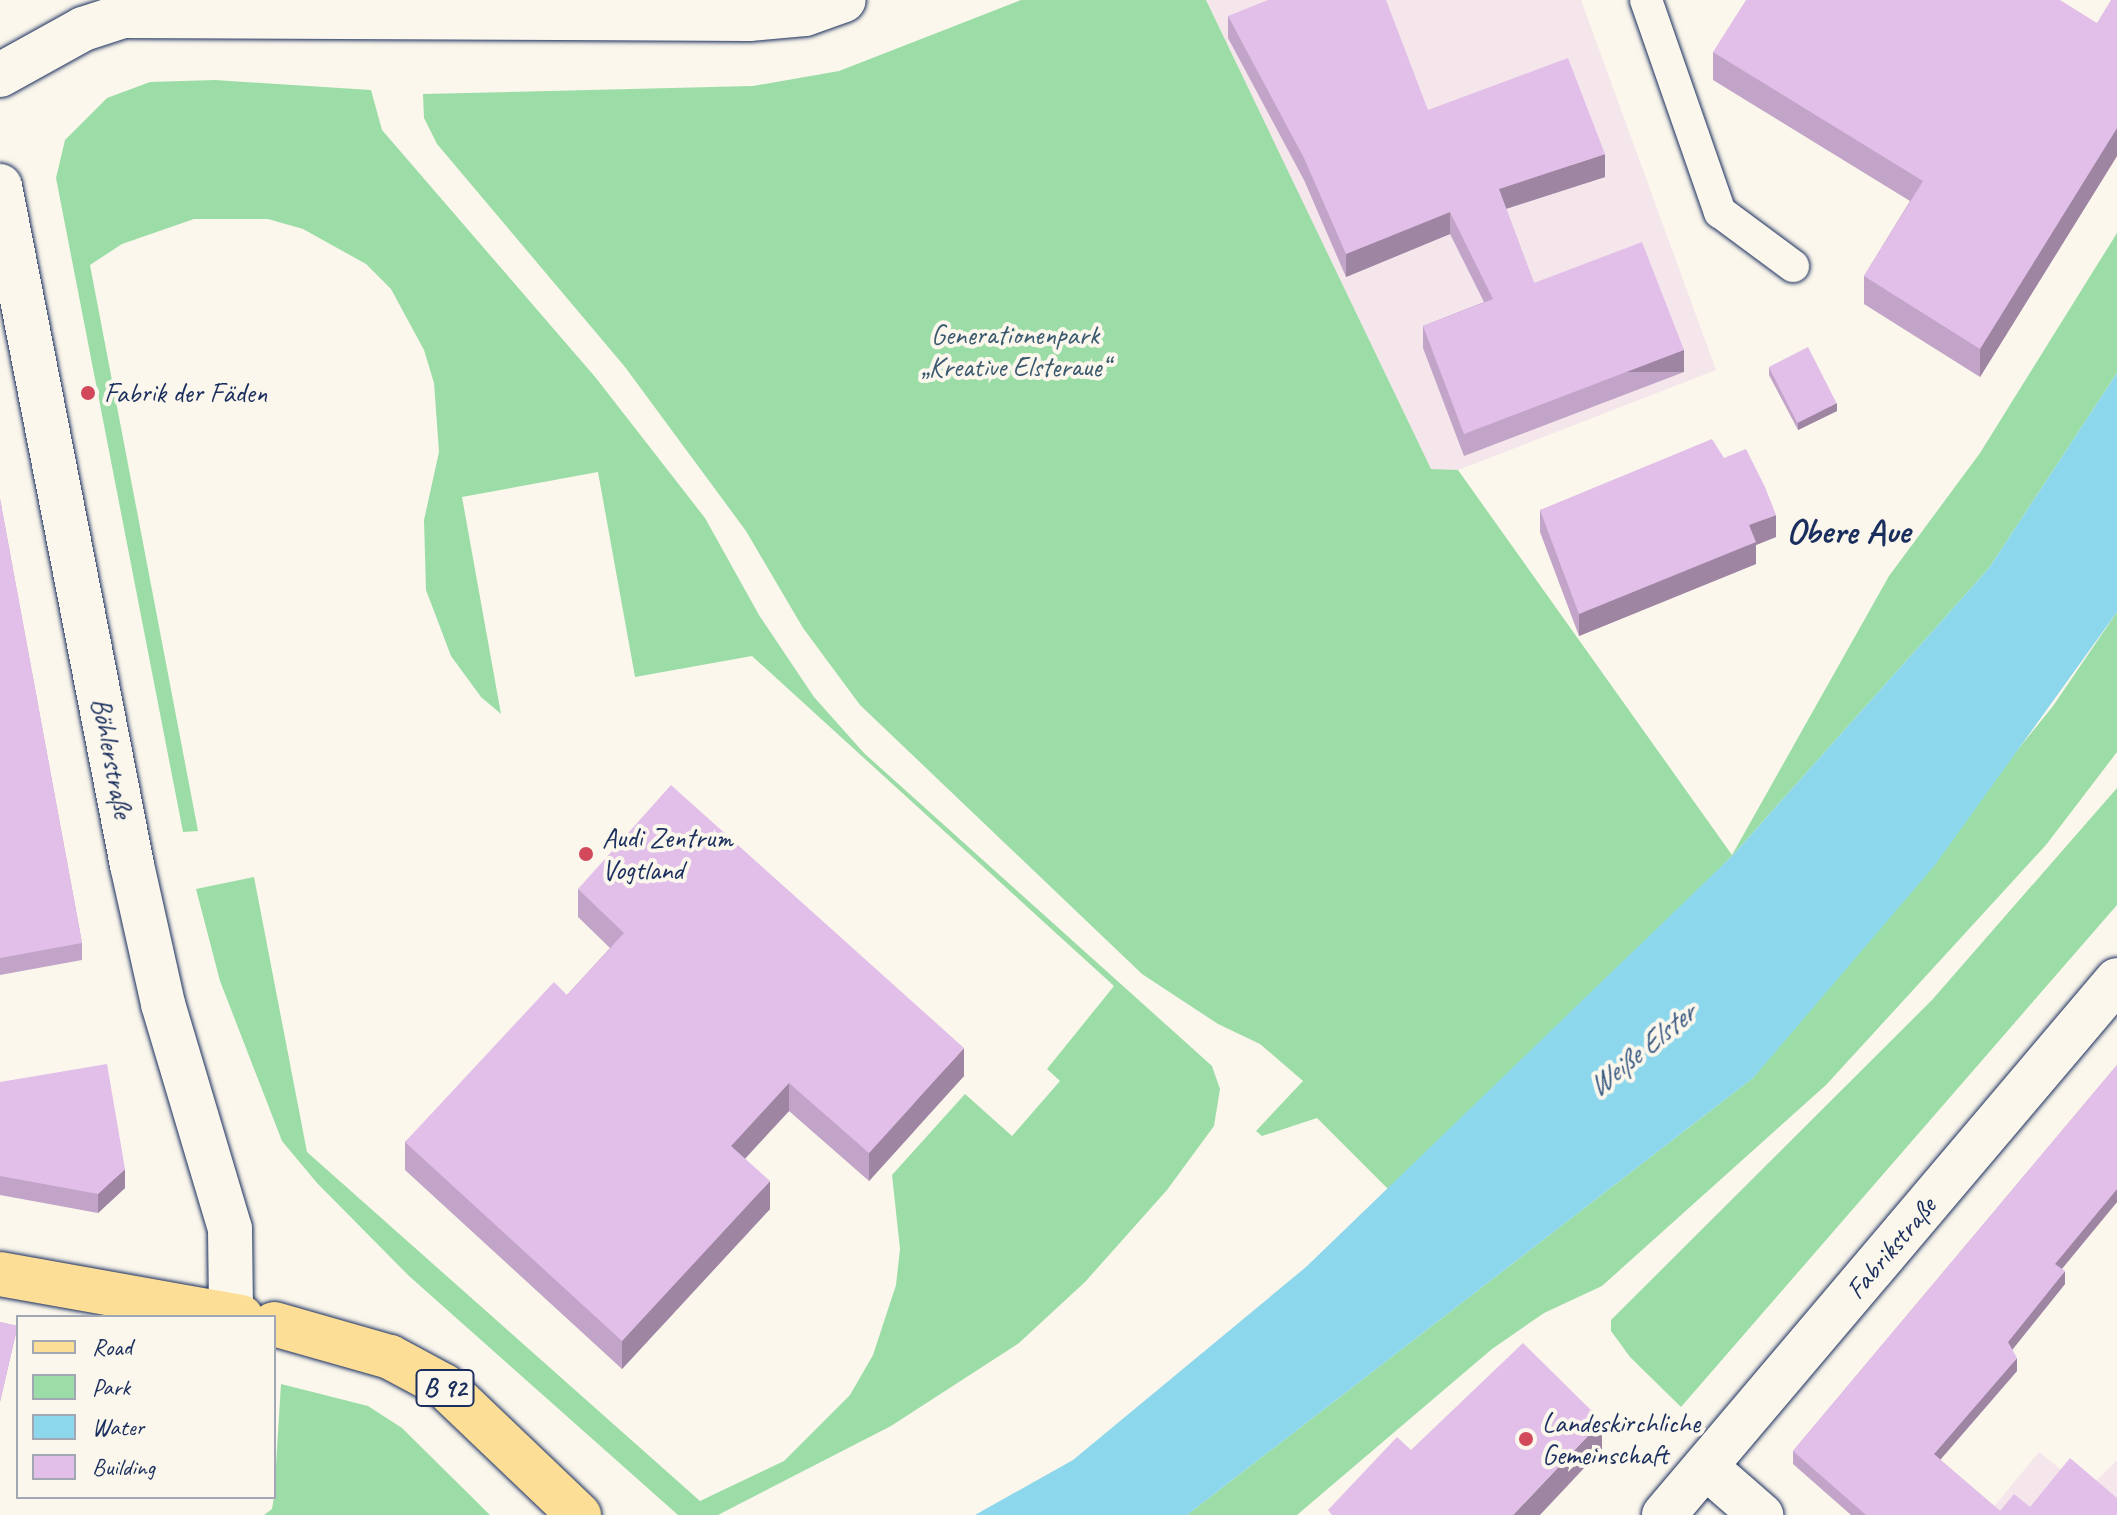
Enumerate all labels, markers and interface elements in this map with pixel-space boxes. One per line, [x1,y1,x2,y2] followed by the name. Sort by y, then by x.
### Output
[921,318,1109,384] park label: Generationenpark „Kreative Elsteraue“
[104,376,267,410] place label: Fabrik der Fäden
[79,384,97,402] marker: Fabrik der Fäden
[1786,510,1910,554] district label: Obere Aue
[84,695,140,821] street label: Böhlerstraße
[602,821,730,887] place label: Audi Zentrum Vogtland
[577,845,595,863] marker: Audi Zentrum Vogtland
[1580,996,1702,1104] water label: Weiße Elster
[1839,1190,1943,1306] street label: Fabrikstraße
[16,1315,276,1499] legend
[92,1332,132,1362] text: Road
[415,1366,475,1410] road number: B 92
[92,1372,130,1402] text: Park
[1542,1406,1700,1472] place label: Landeskirchliche Gemeinschaft
[92,1412,144,1442] text: Water
[1517,1430,1535,1448] marker: Landeskirchliche Gemeinschaft
[92,1452,155,1482] text: Building

